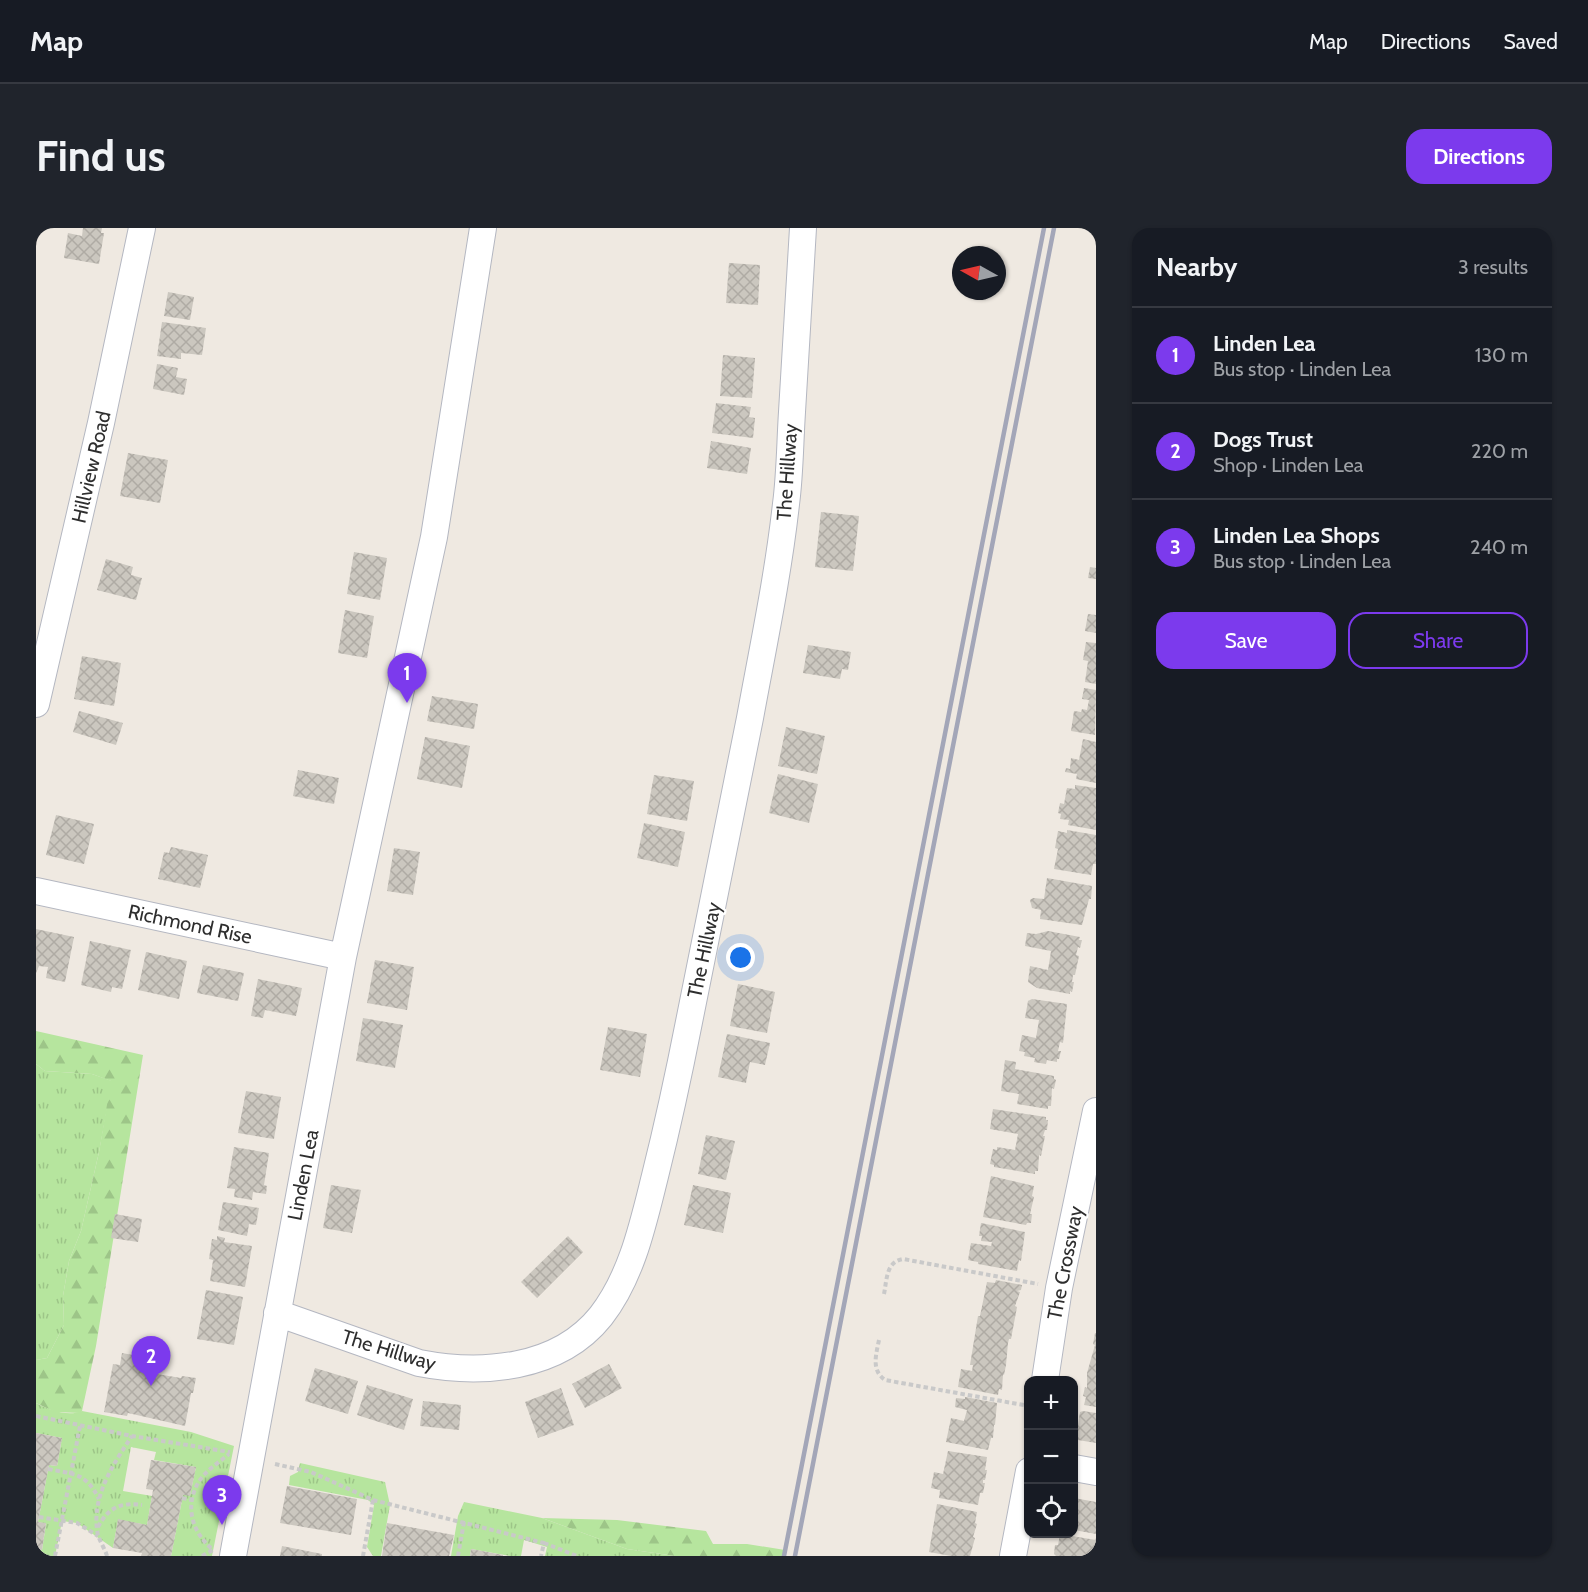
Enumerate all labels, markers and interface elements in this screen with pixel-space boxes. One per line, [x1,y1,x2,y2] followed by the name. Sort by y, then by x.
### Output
[30,24,83,58] text: Map
[1309,29,1348,54] text: Map
[1381,29,1470,54] text: Directions
[1503,29,1558,54] text: Saved
[1406,129,1552,184] button: Directions
[36,130,165,182] text: Find us
[952,246,1006,300] north arrow
[1156,251,1237,283] text: Nearby
[1458,255,1528,279] text: 3 results
[1213,330,1316,357] text: Linden Lea
[1172,343,1179,367] text: 1
[1475,343,1528,367] text: 130 m
[1213,357,1391,381] text: Bus stop · Linden Lea
[66,409,116,525] street label: Hillview Road
[772,423,802,521] street label: The Hillway
[1213,426,1313,453] text: Dogs Trust
[1170,439,1181,463] text: 2
[1471,439,1528,463] text: 220 m
[1213,453,1363,477] text: Shop · Linden Lea
[1213,522,1380,549] text: Linden Lea Shops
[1170,535,1181,559] text: 3
[1470,535,1528,559] text: 240 m
[1213,549,1391,573] text: Bus stop · Linden Lea
[1156,612,1336,669] button: Save
[1348,612,1528,669] button: Share
[388,654,427,703] pin: 1
[126,899,254,949] street label: Richmond Rise
[682,900,726,1000] street label: The Hillway
[726,943,755,972] your location
[282,1127,324,1223] street label: Linden Lea
[1042,1204,1088,1322] street label: The Crossway
[339,1324,439,1376] street label: The Hillway
[132,1336,170,1386] pin: 2
[1024,1376,1078,1538] map controls
[1024,1376,1078,1430] button: +
[1024,1430,1078,1484] button: −
[202,1476,242,1525] pin: 3
[1024,1484,1078,1538] button: locate

